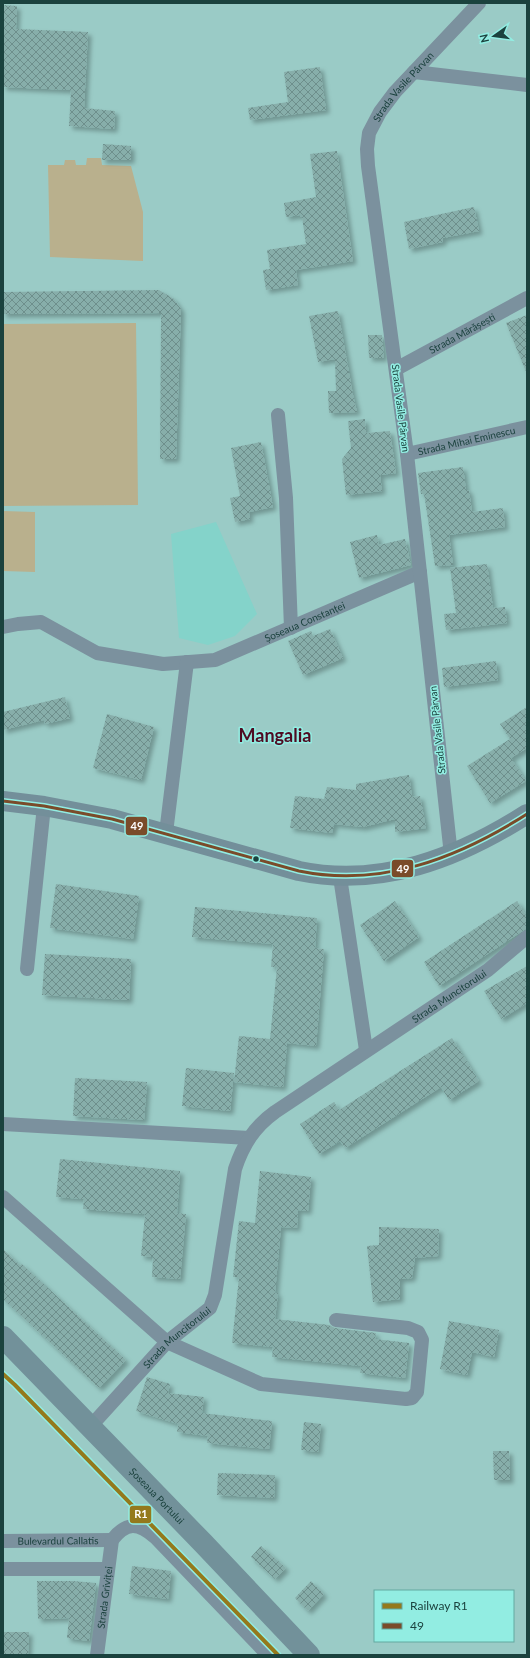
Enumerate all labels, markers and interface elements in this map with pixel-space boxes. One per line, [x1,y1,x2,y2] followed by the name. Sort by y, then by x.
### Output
[474,16,514,56] north arrow
[476,33,491,44] text: N
[370,49,436,124] street label: Strada Vasile Pârvan
[427,311,497,356] street label: Strada Mărășești
[390,364,412,452] street label: Strada Vasile Pârvan
[417,424,516,457] street label: Strada Mihai Eminescu
[263,599,347,644] street label: Șoseaua Constanței
[426,686,448,774] street label: Strada Vasile Pârvan
[239,724,311,746] district label: Mangalia
[125,816,148,836] line badge: 49
[131,819,143,832] text: 49
[251,854,261,864] unlabelled marker
[391,859,414,878] line badge: 49
[397,862,409,875] text: 49
[410,967,488,1025] street label: Strada Muncitorului
[140,1304,213,1371] street label: Strada Muncitorului
[127,1465,187,1526] street label: Șoseaua Portului
[129,1505,152,1524] line badge: R1
[134,1507,148,1520] text: R1
[17,1534,99,1547] street label: Bulevardul Callatis
[95,1566,115,1629] street label: Strada Griviței
[374,1590,514,1642] legend
[410,1598,468,1613] text: Railway R1
[410,1618,424,1633] text: 49

